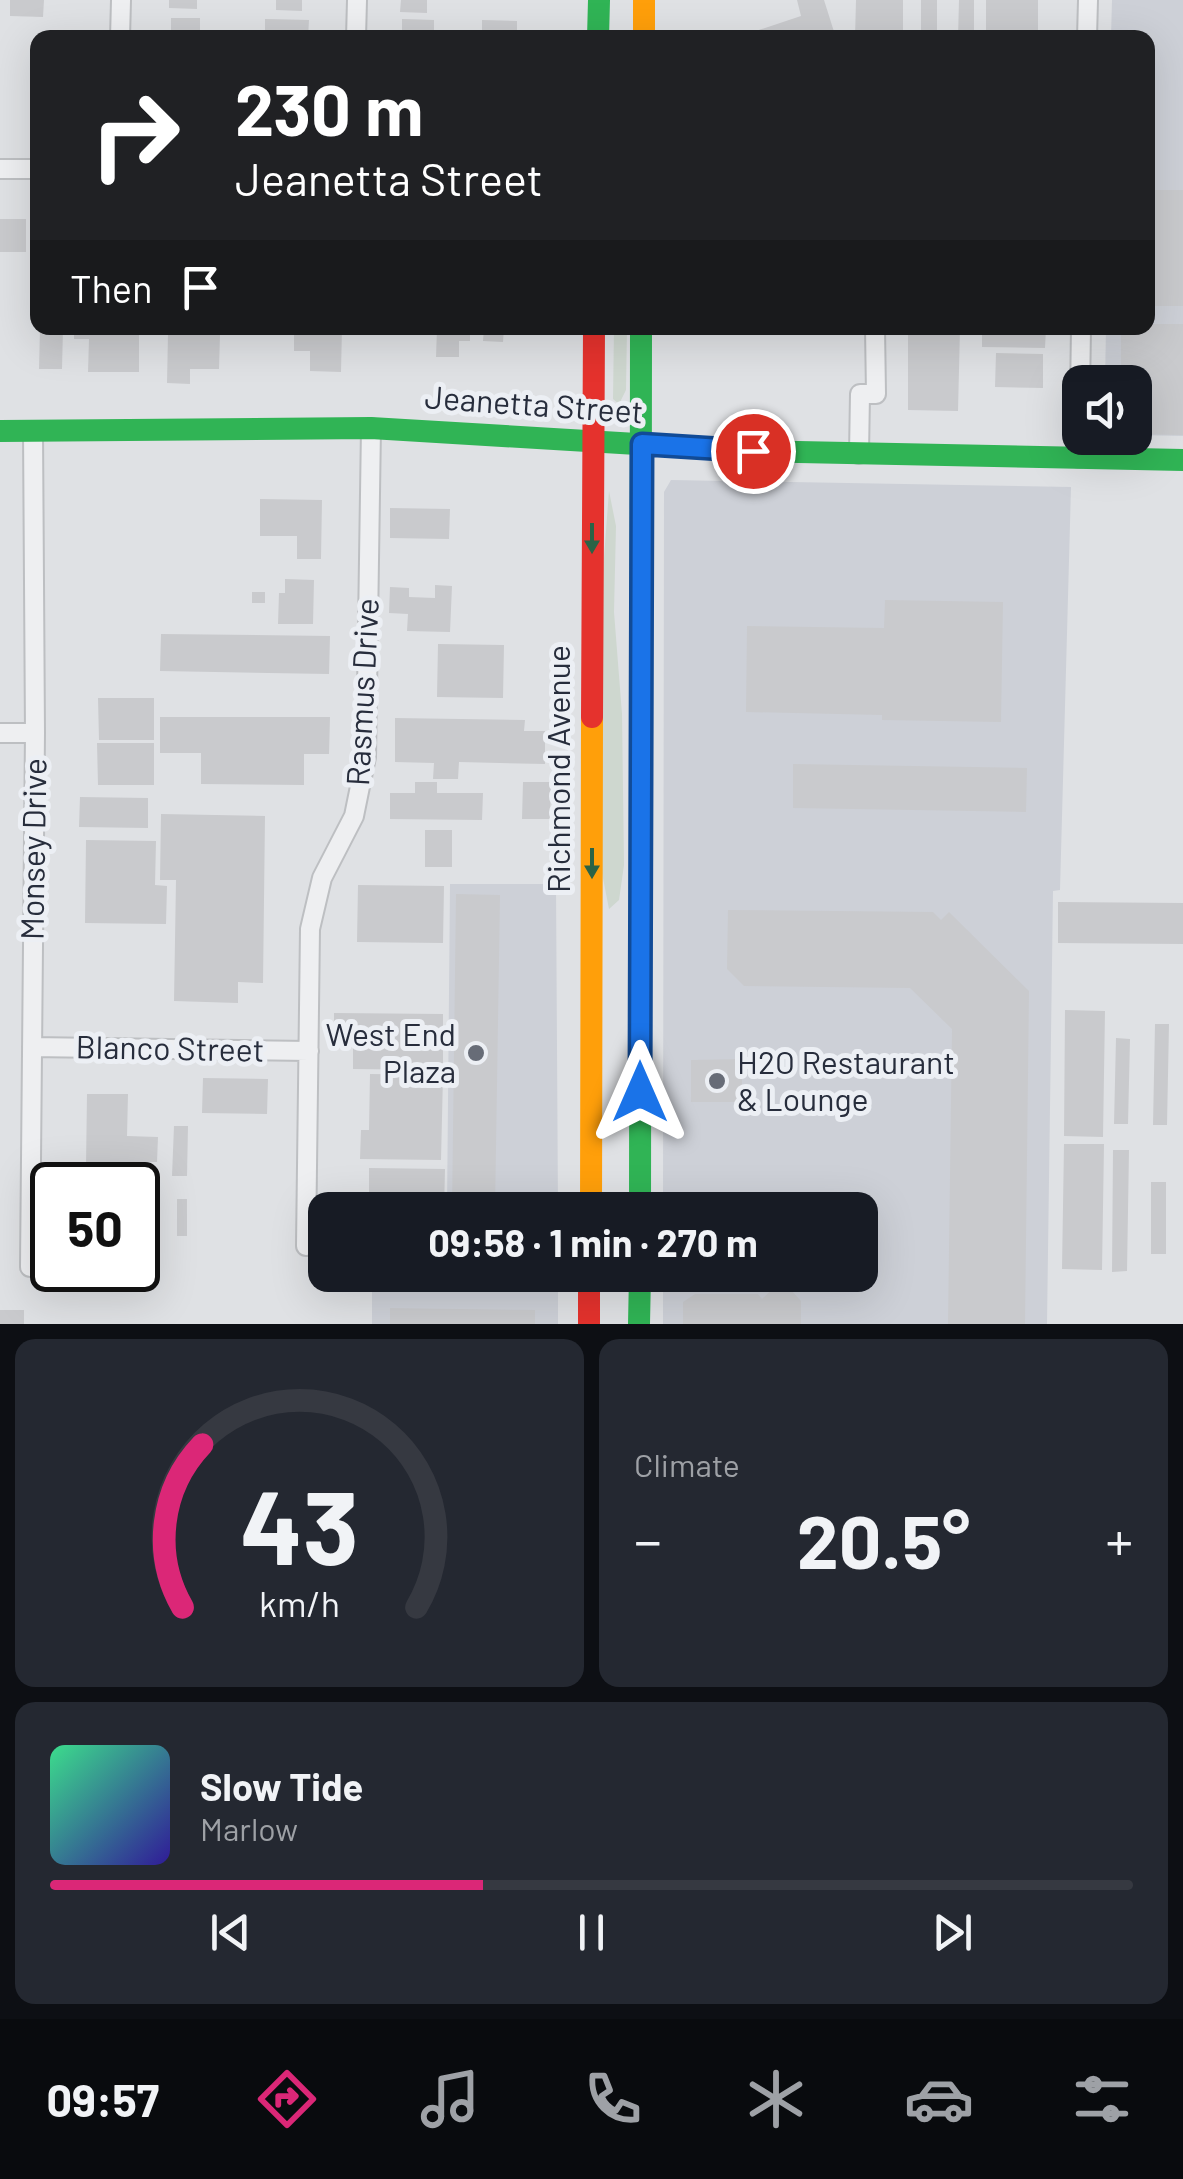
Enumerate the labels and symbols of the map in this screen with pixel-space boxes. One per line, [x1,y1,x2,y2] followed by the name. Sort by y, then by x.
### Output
[424,376,645,430] street label: Jeanetta Street
[711,409,796,494] pin
[584,523,600,555] one-way arrow
[337,597,385,787] street label: Rasmus Drive
[538,645,576,893] street label: Richmond Avenue
[11,758,53,940] street label: Monsey Drive
[584,848,600,880] one-way arrow
[325,1014,456,1089] place label: West End Plaza
[75,1026,265,1068] street label: Blanco Street
[588,1040,692,1144] position arrow
[465,1042,487,1064] marker: West End Plaza
[737,1042,955,1117] place label: H2O Restaurant & Lounge
[706,1070,728,1092] marker: H2O Restaurant & Lounge
[30,1162,160,1292] speed limit sign: 50

